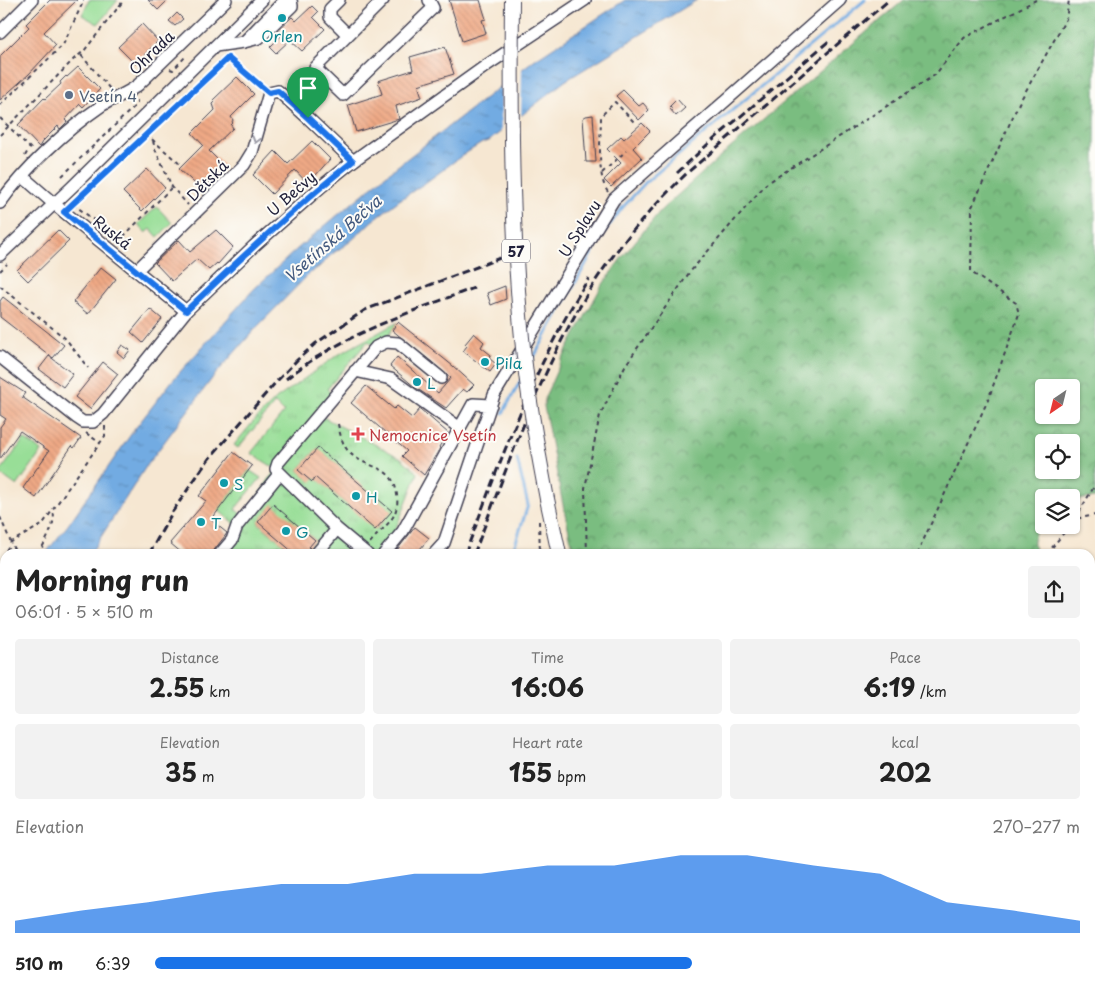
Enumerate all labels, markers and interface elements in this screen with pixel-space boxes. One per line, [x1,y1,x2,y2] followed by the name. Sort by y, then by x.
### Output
[276,12,288,24] marker: Orlen
[123,24,179,80] street label: Ohrada
[261,24,303,47] place label: Orlen
[287,67,329,118] pin
[294,74,322,102] icon: arrive
[79,84,137,107] place label: Vsetín 4
[63,89,75,101] marker: Vsetín 4
[251,135,261,144] one-way arrow
[181,153,234,206] street label: Dětská
[261,165,321,221] street label: U Bečvy
[278,188,387,287] water label: Vsetínská Bečva
[552,195,606,261] street label: U Splavu
[89,209,138,255] street label: Ruská
[502,240,530,262] road number: 57
[495,351,523,374] place label: Pila
[479,356,491,368] marker: Pila
[427,371,436,394] place label: L
[411,376,423,388] marker: L
[1035,379,1080,424] north arrow
[1035,379,1080,534] map controls
[369,423,497,446] place label: Nemocnice Vsetín
[351,427,365,441] marker: Nemocnice Vsetín
[1035,434,1080,479] button: locate
[234,472,243,495] place label: S
[218,477,230,489] marker: S
[366,485,378,508] place label: H
[1035,489,1080,534] button: layers
[350,490,362,502] marker: H
[211,511,222,534] place label: T
[195,516,207,528] marker: T
[296,520,309,543] place label: G
[280,525,292,537] marker: G
[15,558,189,601] text: Morning run
[1028,566,1080,618] button: share
[15,599,153,623] text: 06:01 · 5 × 510 m
[160,647,219,668] text: Distance
[531,647,564,668] text: Time
[889,647,921,668] text: Pace
[149,668,205,706] text: 2.55
[511,668,584,706] text: 16:06
[864,668,915,706] text: 6:19
[205,681,230,702] text: km
[915,681,947,702] text: /km
[160,732,220,753] text: Elevation
[512,732,583,753] text: Heart rate
[891,732,919,753] text: kcal
[165,753,197,791] text: 35
[509,753,553,791] text: 155
[879,753,931,791] text: 202
[197,766,215,787] text: m
[553,766,586,787] text: bpm
[15,814,84,838] text: Elevation
[992,814,1080,838] text: 270–277 m
[15,951,63,975] text: 510 m
[95,951,130,975] text: 6:39

